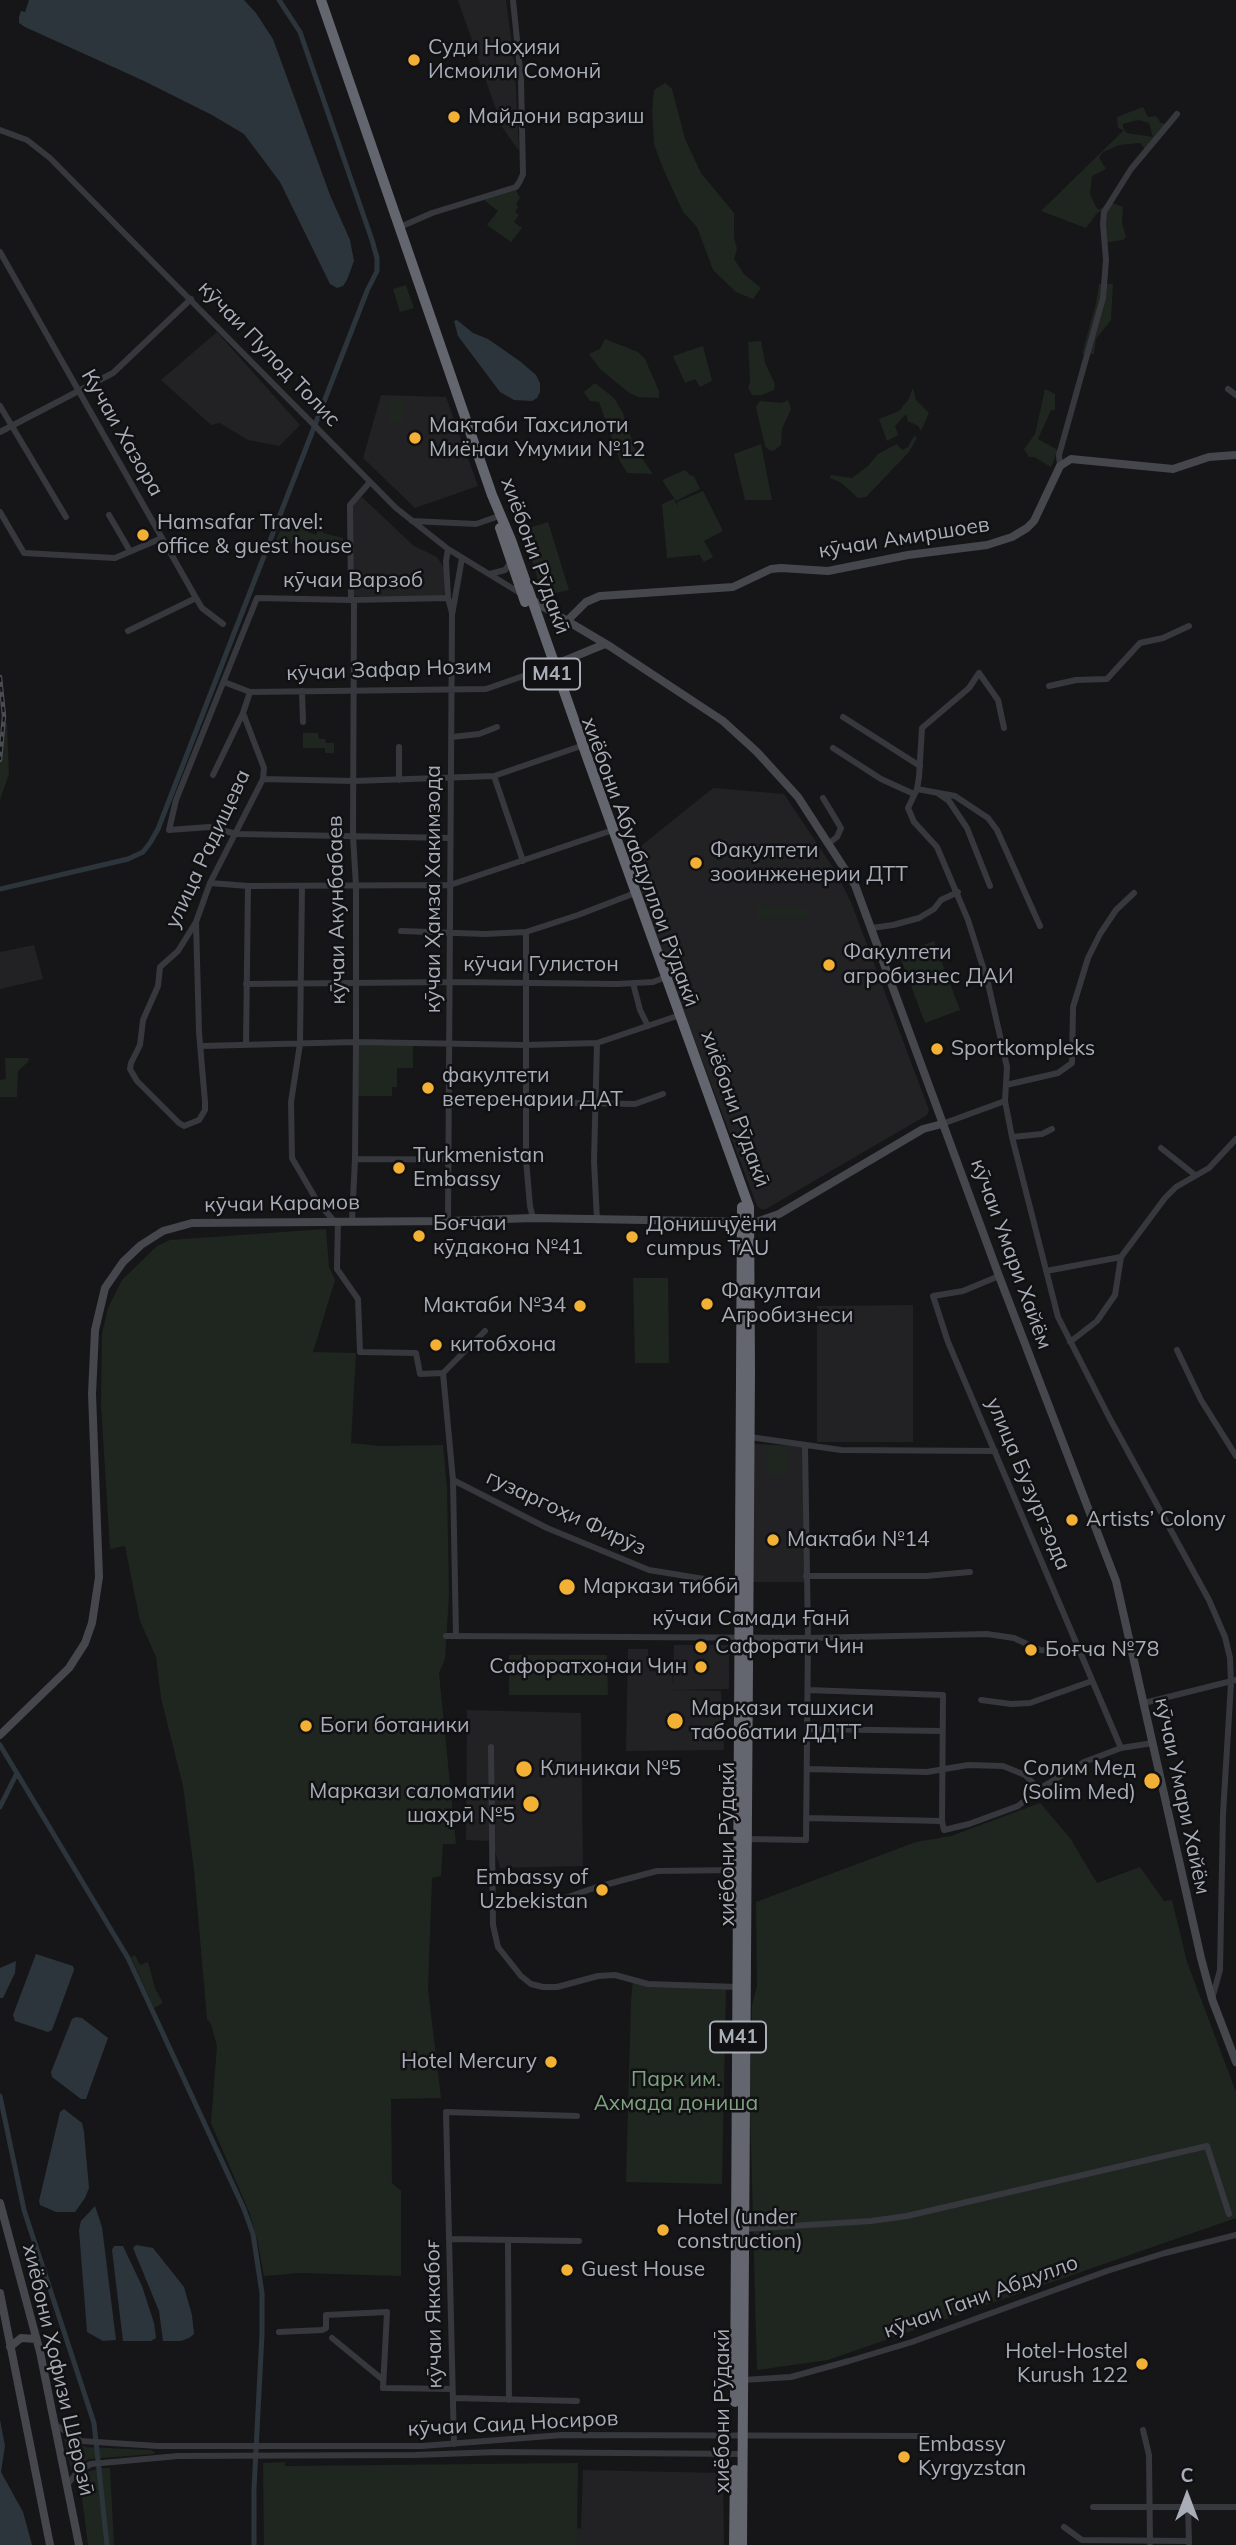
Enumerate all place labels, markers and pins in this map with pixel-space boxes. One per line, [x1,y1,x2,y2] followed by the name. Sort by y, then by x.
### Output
[428,35,601,85] place label: Суди Ноҳияи Исмоили Сомонӣ
[406,52,422,68] marker: Суди Ноҳияи Исмоили Сомонӣ
[468,104,644,130] place label: Майдони варзиш
[446,109,462,125] marker: Майдони варзиш
[429,413,645,463] place label: Мактаби Тахсилоти Миёнаи Умумии №12
[407,430,423,446] marker: Мактаби Тахсилоти Миёнаи Умумии №12
[157,510,352,560] place label: Hamsafar Travel: office & guest house
[135,527,151,543] marker: Hamsafar Travel: office & guest house
[710,838,908,888] place label: Факултети зооинженерии ДТТ
[688,855,704,871] marker: Факултети зооинженерии ДТТ
[843,940,1014,990] place label: Факултети агробизнес ДАИ
[821,957,837,973] marker: Факултети агробизнес ДАИ
[951,1036,1095,1062] place label: Sportkompleks
[929,1041,945,1057] marker: Sportkompleks
[442,1063,623,1113] place label: факултети ветеренарии ДАТ
[420,1080,436,1096] marker: факултети ветеренарии ДАТ
[413,1143,544,1193] place label: Turkmenistan Embassy
[391,1160,407,1176] marker: Turkmenistan Embassy
[433,1211,583,1261] place label: Боғчаи кӯдакона №41
[646,1212,777,1262] place label: Донишҷӯёни cumpus TAU
[411,1228,427,1244] marker: Боғчаи кӯдакона №41
[624,1229,640,1245] marker: Донишҷӯёни cumpus TAU
[721,1279,853,1329] place label: Факултаи Агробизнеси
[423,1293,566,1319] place label: Мактаби №34
[699,1296,715,1312] marker: Факултаи Агробизнеси
[572,1298,588,1314] marker: Мактаби №34
[450,1332,556,1358] place label: китобхона
[428,1337,444,1353] marker: китобхона
[1086,1507,1226,1533] place label: Artists’ Colony
[1064,1512,1080,1528] marker: Artists’ Colony
[787,1527,930,1553] place label: Мактаби №14
[765,1532,781,1548] marker: Мактаби №14
[583,1574,738,1600] place label: Маркази тиббӣ
[557,1577,577,1597] marker: Маркази тиббӣ
[715,1634,864,1660] place label: Сафорати Чин
[1045,1637,1159,1663] place label: Боғча №78
[693,1639,709,1655] marker: Сафорати Чин
[1023,1642,1039,1658] marker: Боғча №78
[489,1654,687,1680] place label: Сафоратхонаи Чин
[693,1659,709,1675] marker: Сафоратхонаи Чин
[691,1696,874,1746] place label: Маркази ташхиси табобатии ДДТТ
[665,1711,685,1731] marker: Маркази ташхиси табобатии ДДТТ
[320,1713,469,1739] place label: Боги ботаники
[298,1718,314,1734] marker: Боги ботаники
[540,1756,681,1782] place label: Клиникаи №5
[1022,1756,1136,1806] place label: Солим Мед (Solim Med)
[514,1759,534,1779] marker: Клиникаи №5
[1142,1771,1162,1791] marker: Солим Мед (Solim Med)
[309,1779,515,1829] place label: Маркази саломатии шаҳрӣ №5
[521,1794,541,1814] marker: Маркази саломатии шаҳрӣ №5
[476,1865,588,1915] place label: Embassy of Uzbekistan
[594,1882,610,1898] marker: Embassy of Uzbekistan
[401,2049,537,2075] place label: Hotel Mercury
[543,2054,559,2070] marker: Hotel Mercury
[677,2205,803,2255] place label: Hotel (under construction)
[655,2222,671,2238] marker: Hotel (under construction)
[581,2257,705,2283] place label: Guest House
[559,2262,575,2278] marker: Guest House
[1005,2339,1128,2389] place label: Hotel-Hostel Kurush 122
[1134,2356,1150,2372] marker: Hotel-Hostel Kurush 122
[918,2432,1026,2482] place label: Embassy Kyrgyzstan
[896,2449,912,2465] marker: Embassy Kyrgyzstan

